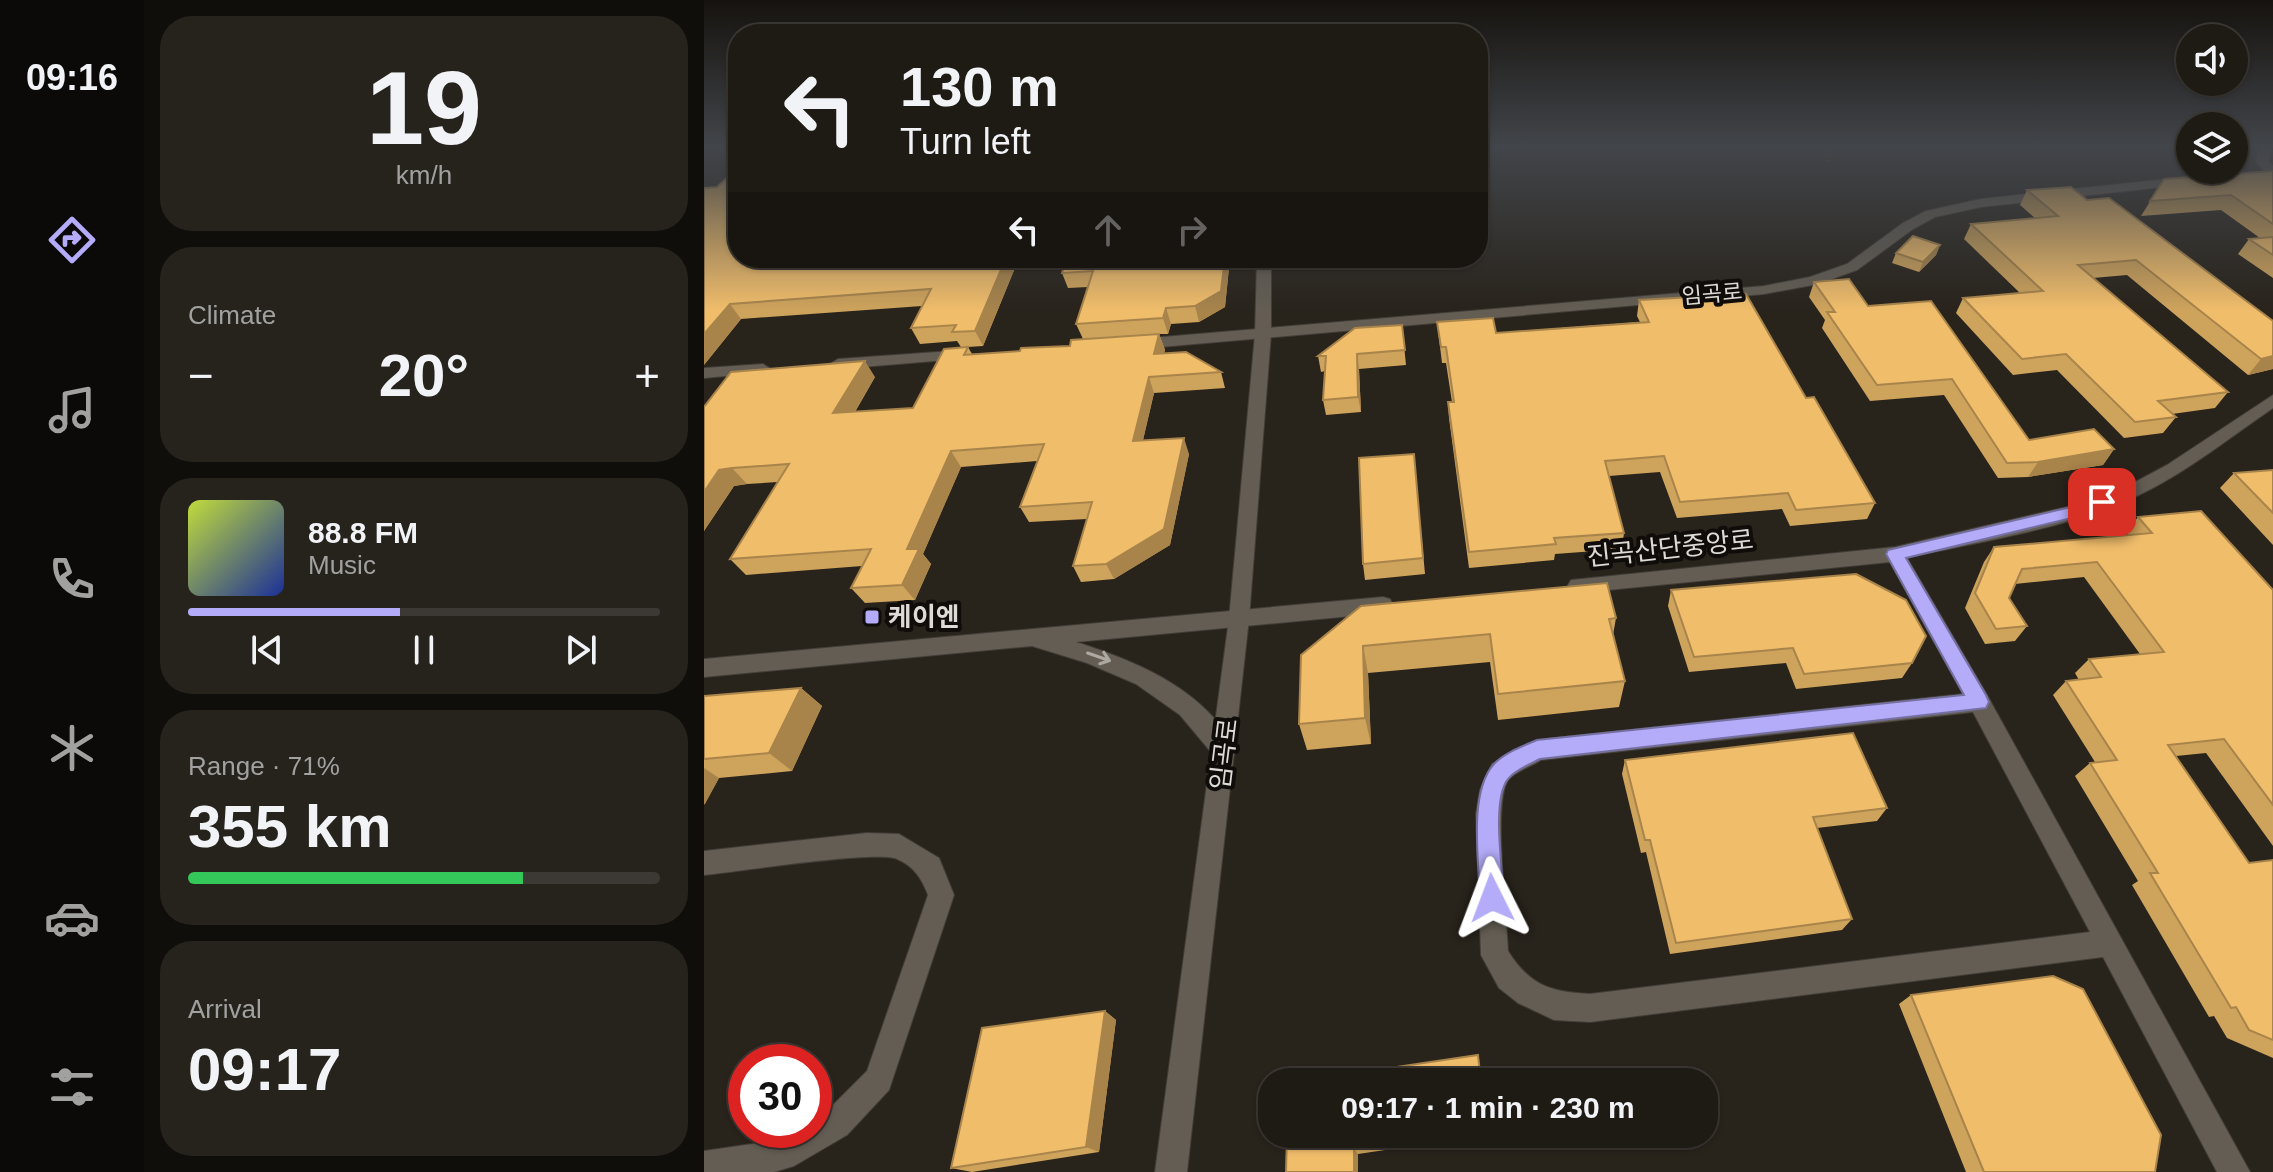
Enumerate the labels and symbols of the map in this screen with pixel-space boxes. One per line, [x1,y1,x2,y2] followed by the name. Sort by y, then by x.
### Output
[1681,279,1743,309] street label: 임곡로
[2068,468,2136,536] pin
[1585,524,1755,572] street label: 진곡산단중앙로
[888,602,960,632] place label: 케이엔
[863,608,881,626] marker: 케이엔
[1086,651,1111,666] one-way arrow
[1205,717,1243,791] street label: 임곡로
[1450,856,1534,940] position arrow
[728,1044,832,1148] speed limit sign: 30

